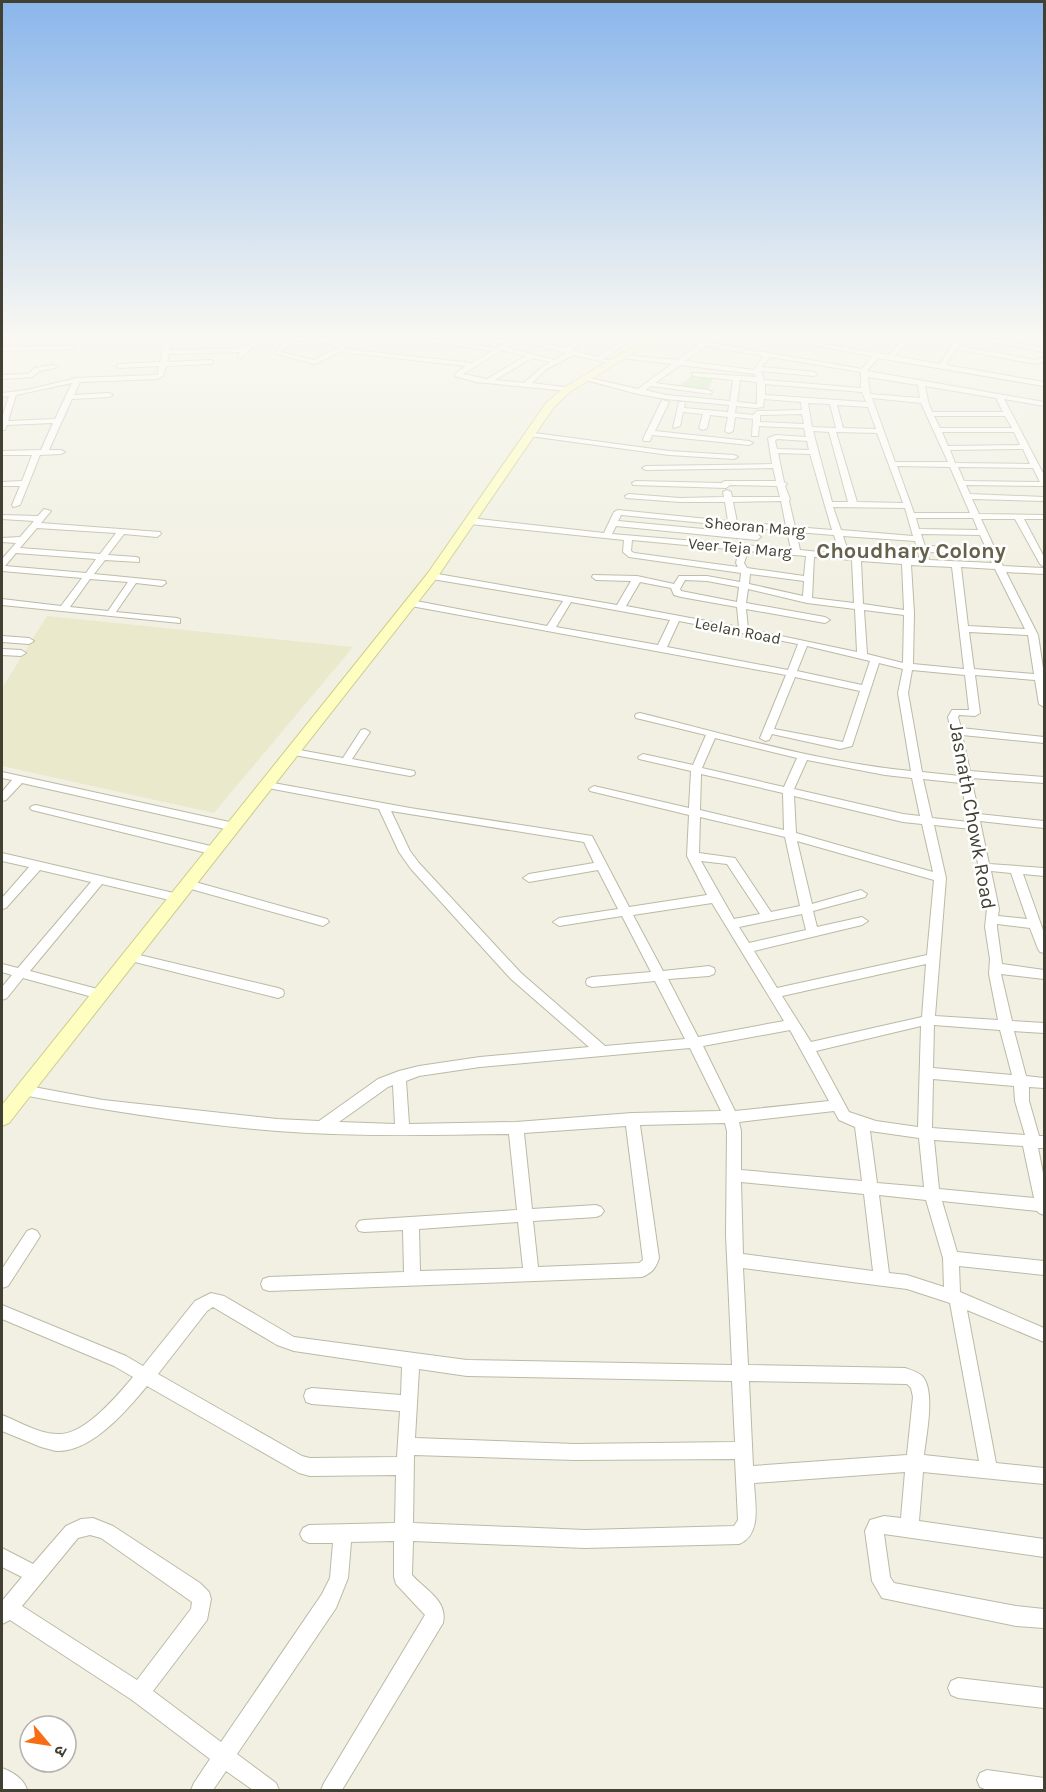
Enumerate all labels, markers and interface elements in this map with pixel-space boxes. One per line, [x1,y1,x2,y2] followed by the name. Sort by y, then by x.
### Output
[704,513,806,540] street label: Sheoran Marg
[687,533,793,561] street label: Veer Teja Marg
[816,538,1006,564] district label: Choudhary Colony
[693,613,783,648] street label: Leelan Road
[945,721,1000,911] street label: Jasnath Chowk Road
[18,1714,78,1774] north arrow
[50,1742,71,1760] text: उ

